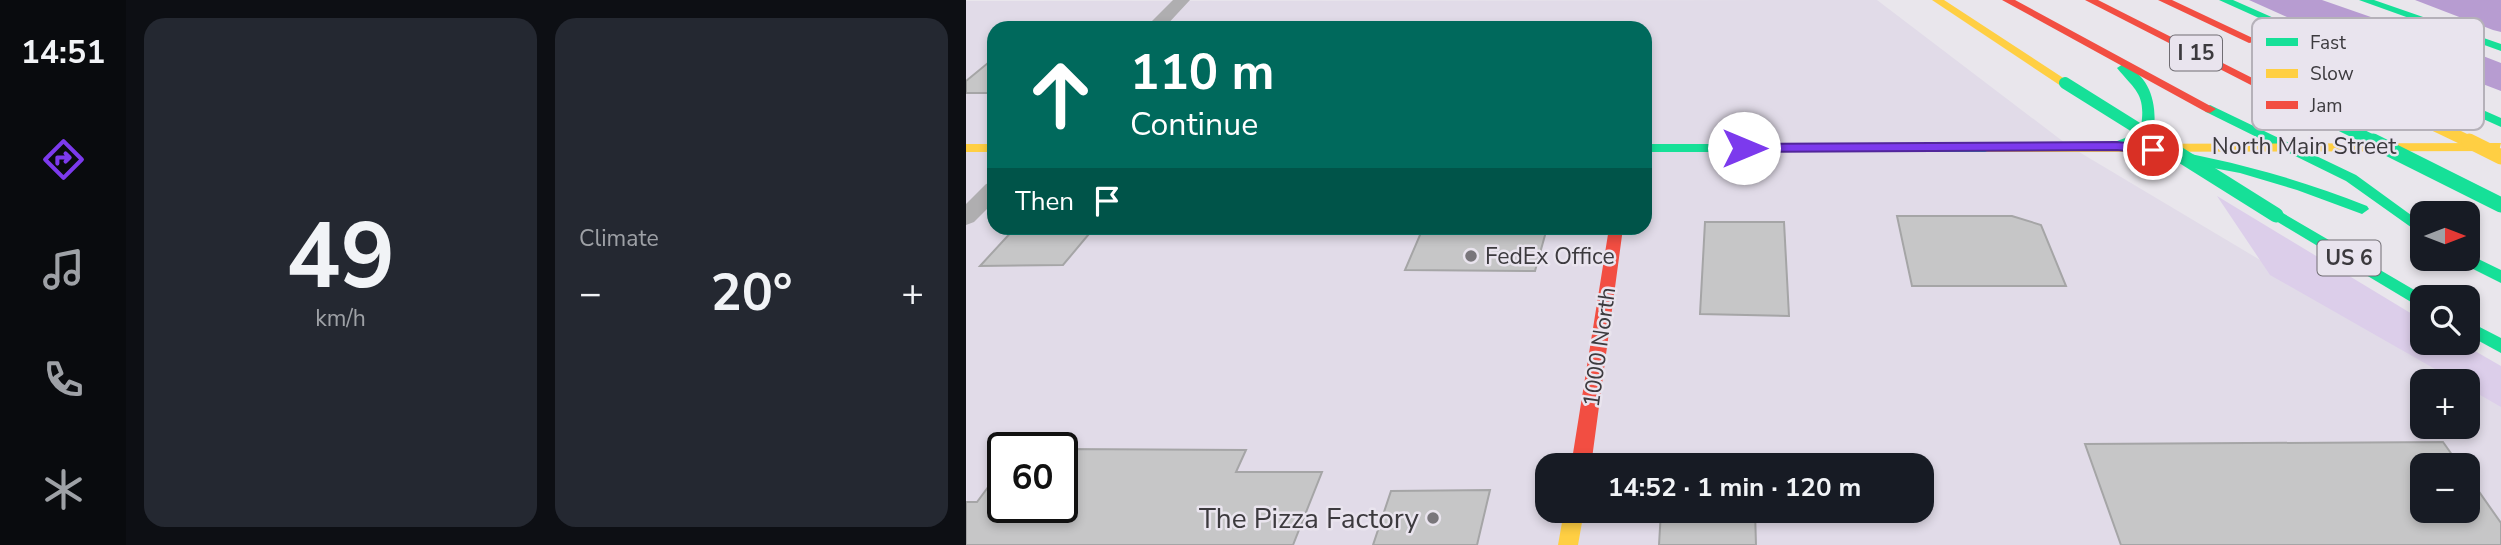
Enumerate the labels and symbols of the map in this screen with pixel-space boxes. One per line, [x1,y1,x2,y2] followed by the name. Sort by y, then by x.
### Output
[2252,18,2484,130] legend
[2310,30,2346,56] text: Fast
[2170,36,2222,70] road number: I 15
[2310,61,2354,87] text: Slow
[2309,93,2343,119] text: Jam
[1707,111,1781,185] position arrow
[2123,120,2183,180] pin
[2212,131,2397,162] street label: North Main Street
[2410,201,2480,271] north arrow
[2318,240,2380,276] road number: US 6
[1485,241,1615,272] place label: FedEx Office
[1463,248,1479,264] marker: FedEx Office
[1576,285,1623,409] street label: 1000 North
[987,432,1078,523] speed limit sign: 60
[1199,500,1420,538] place label: The Pizza Factory
[1425,510,1441,526] marker: The Pizza Factory

